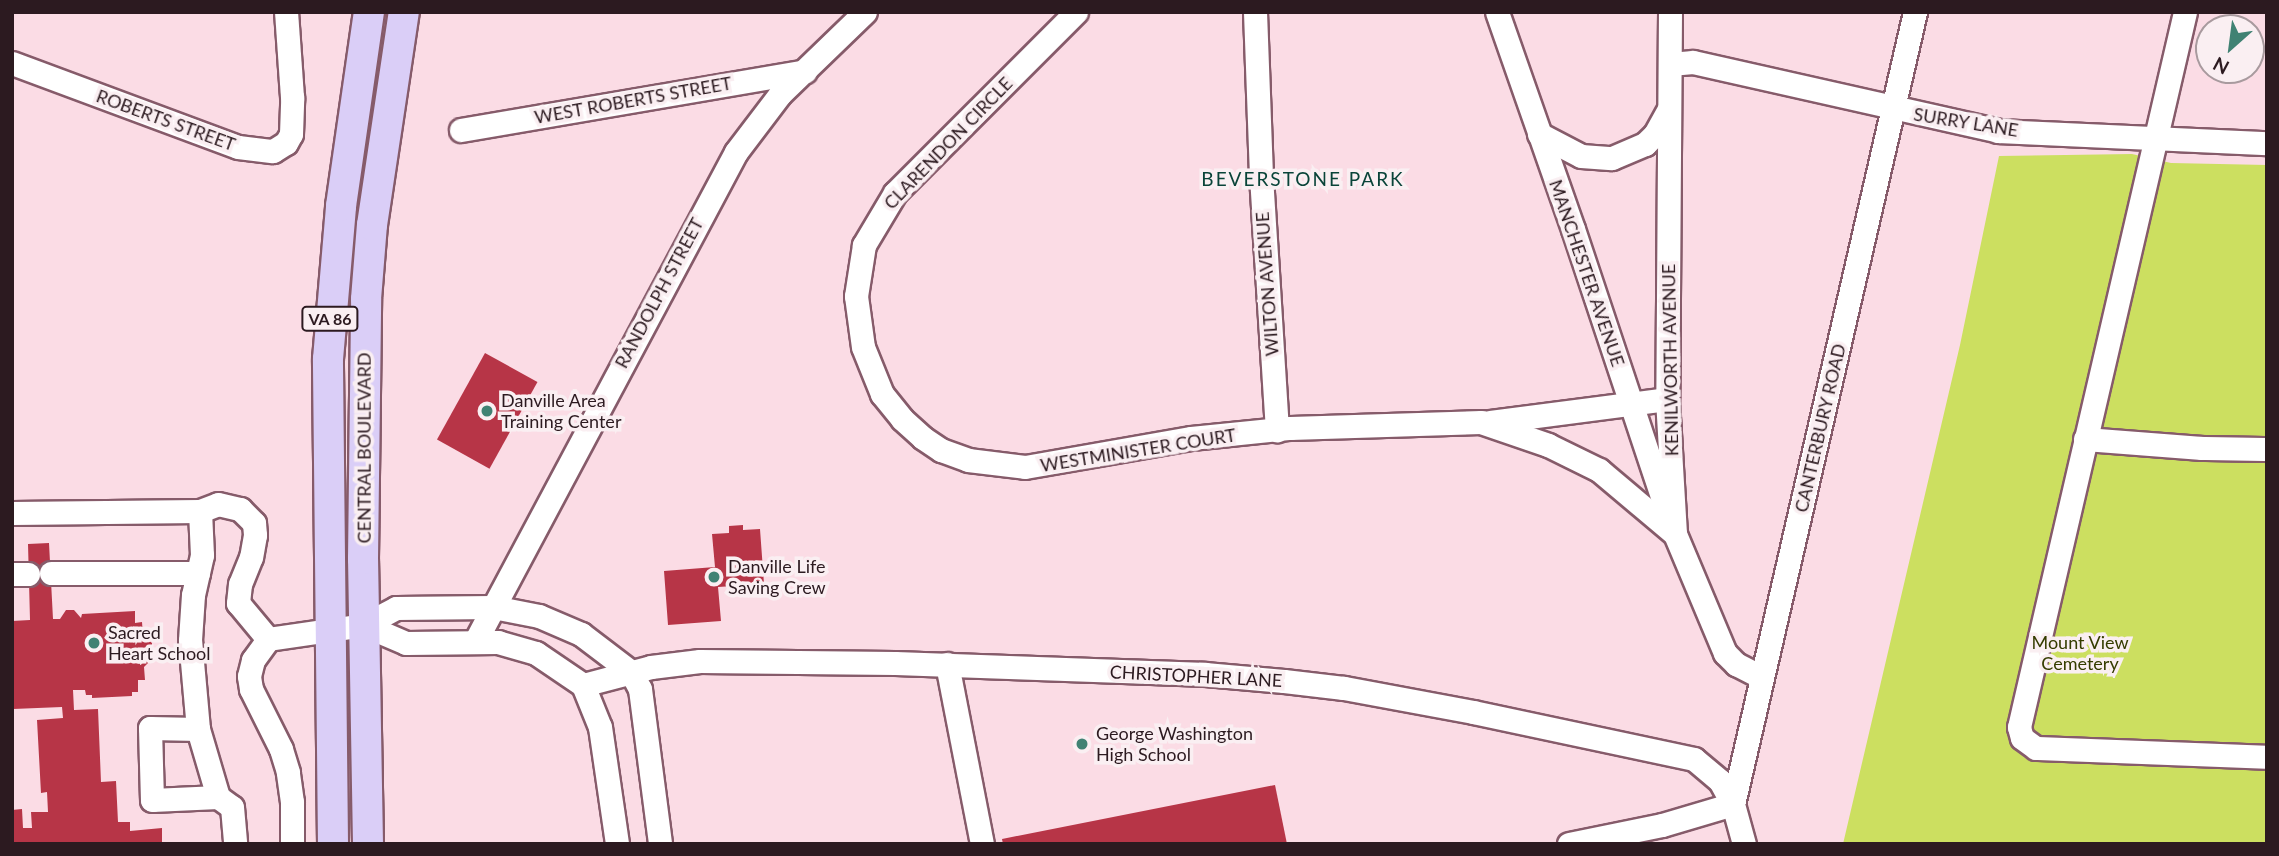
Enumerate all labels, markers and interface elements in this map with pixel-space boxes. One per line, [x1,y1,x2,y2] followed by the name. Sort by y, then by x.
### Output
[2195,14,2265,84] north arrow
[2209,53,2233,80] text: N
[532,72,734,128] street label: WEST ROBERTS STREET
[879,72,1017,214] street label: CLARENDON CIRCLE
[93,85,239,155] street label: ROBERTS STREET
[1912,103,2020,141] street label: SURRY LANE
[1203,168,1403,190] district label: BEVERSTONE PARK
[1545,177,1629,369] street label: MANCHESTER AVENUE
[1251,211,1283,357] street label: WILTON AVENUE
[610,214,708,372] street label: RANDOLPH STREET
[1658,263,1682,457] street label: KENILWORTH AVENUE
[300,306,360,332] road number: VA 86
[1790,341,1850,515] street label: CANTERBURY ROAD
[353,352,375,544] street label: CENTRAL BOULEVARD
[501,390,621,432] place label: Danville Area Training Center
[479,403,495,419] marker: Danville Area Training Center
[1039,424,1237,476] street label: WESTMINISTER COURT
[728,556,826,598] place label: Danville Life Saving Crew
[706,569,722,585] marker: Danville Life Saving Crew
[108,622,211,664] place label: Sacred Heart School
[2031,632,2129,674] park label: Mount View Cemetery
[86,635,102,651] marker: Sacred Heart School
[1109,661,1283,691] street label: CHRISTOPHER LANE
[1096,723,1253,766] place label: George Washington High School
[1074,736,1090,752] marker: George Washington High School

